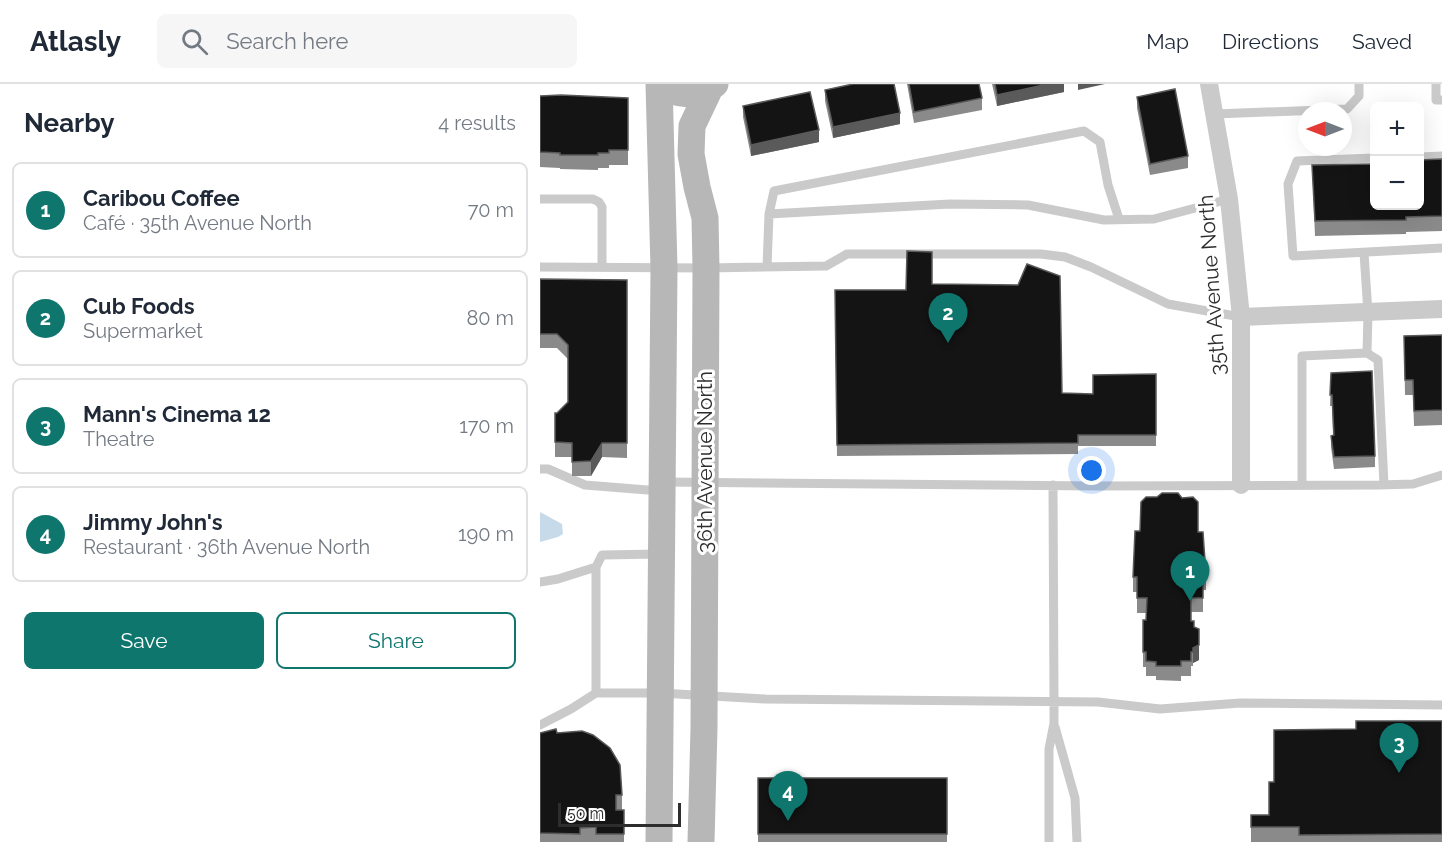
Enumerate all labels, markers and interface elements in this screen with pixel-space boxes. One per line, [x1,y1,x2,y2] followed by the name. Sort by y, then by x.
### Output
[157,14,577,68] search box
[30,25,121,58] text: Atlasly
[178,25,211,58] icon: search
[226,28,348,54] text: Search here
[1146,29,1189,54] text: Map
[1222,29,1319,54] text: Directions
[1352,29,1412,54] text: Saved
[1298,102,1352,156] north arrow
[1370,102,1424,210] map controls
[1370,102,1424,156] button: +
[24,108,114,138] text: Nearby
[438,111,516,135] text: 4 results
[1370,156,1424,210] button: −
[83,185,240,211] text: Caribou Coffee
[1193,194,1230,376] street label: 35th Avenue North
[41,198,50,222] text: 1
[468,198,514,222] text: 70 m
[83,211,312,235] text: Café · 35th Avenue North
[83,293,195,319] text: Cub Foods
[928,294,968,343] pin: 2
[40,306,51,330] text: 2
[466,306,514,330] text: 80 m
[83,319,203,343] text: Supermarket
[692,371,717,553] street label: 36th Avenue North
[83,401,271,427] text: Mann's Cinema 12
[40,414,51,438] text: 3
[459,414,514,438] text: 170 m
[83,427,155,451] text: Theatre
[1077,456,1106,485] your location
[83,509,223,535] text: Jimmy John's
[40,522,51,546] text: 4
[458,522,514,546] text: 190 m
[83,535,370,559] text: Restaurant · 36th Avenue North
[1170,552,1210,601] pin: 1
[24,612,264,669] button: Save
[276,612,516,669] button: Share
[1380,724,1418,773] pin: 3
[768,772,808,821] pin: 4
[558,800,681,828] scale bar
[567,804,604,823] text: 50 m

